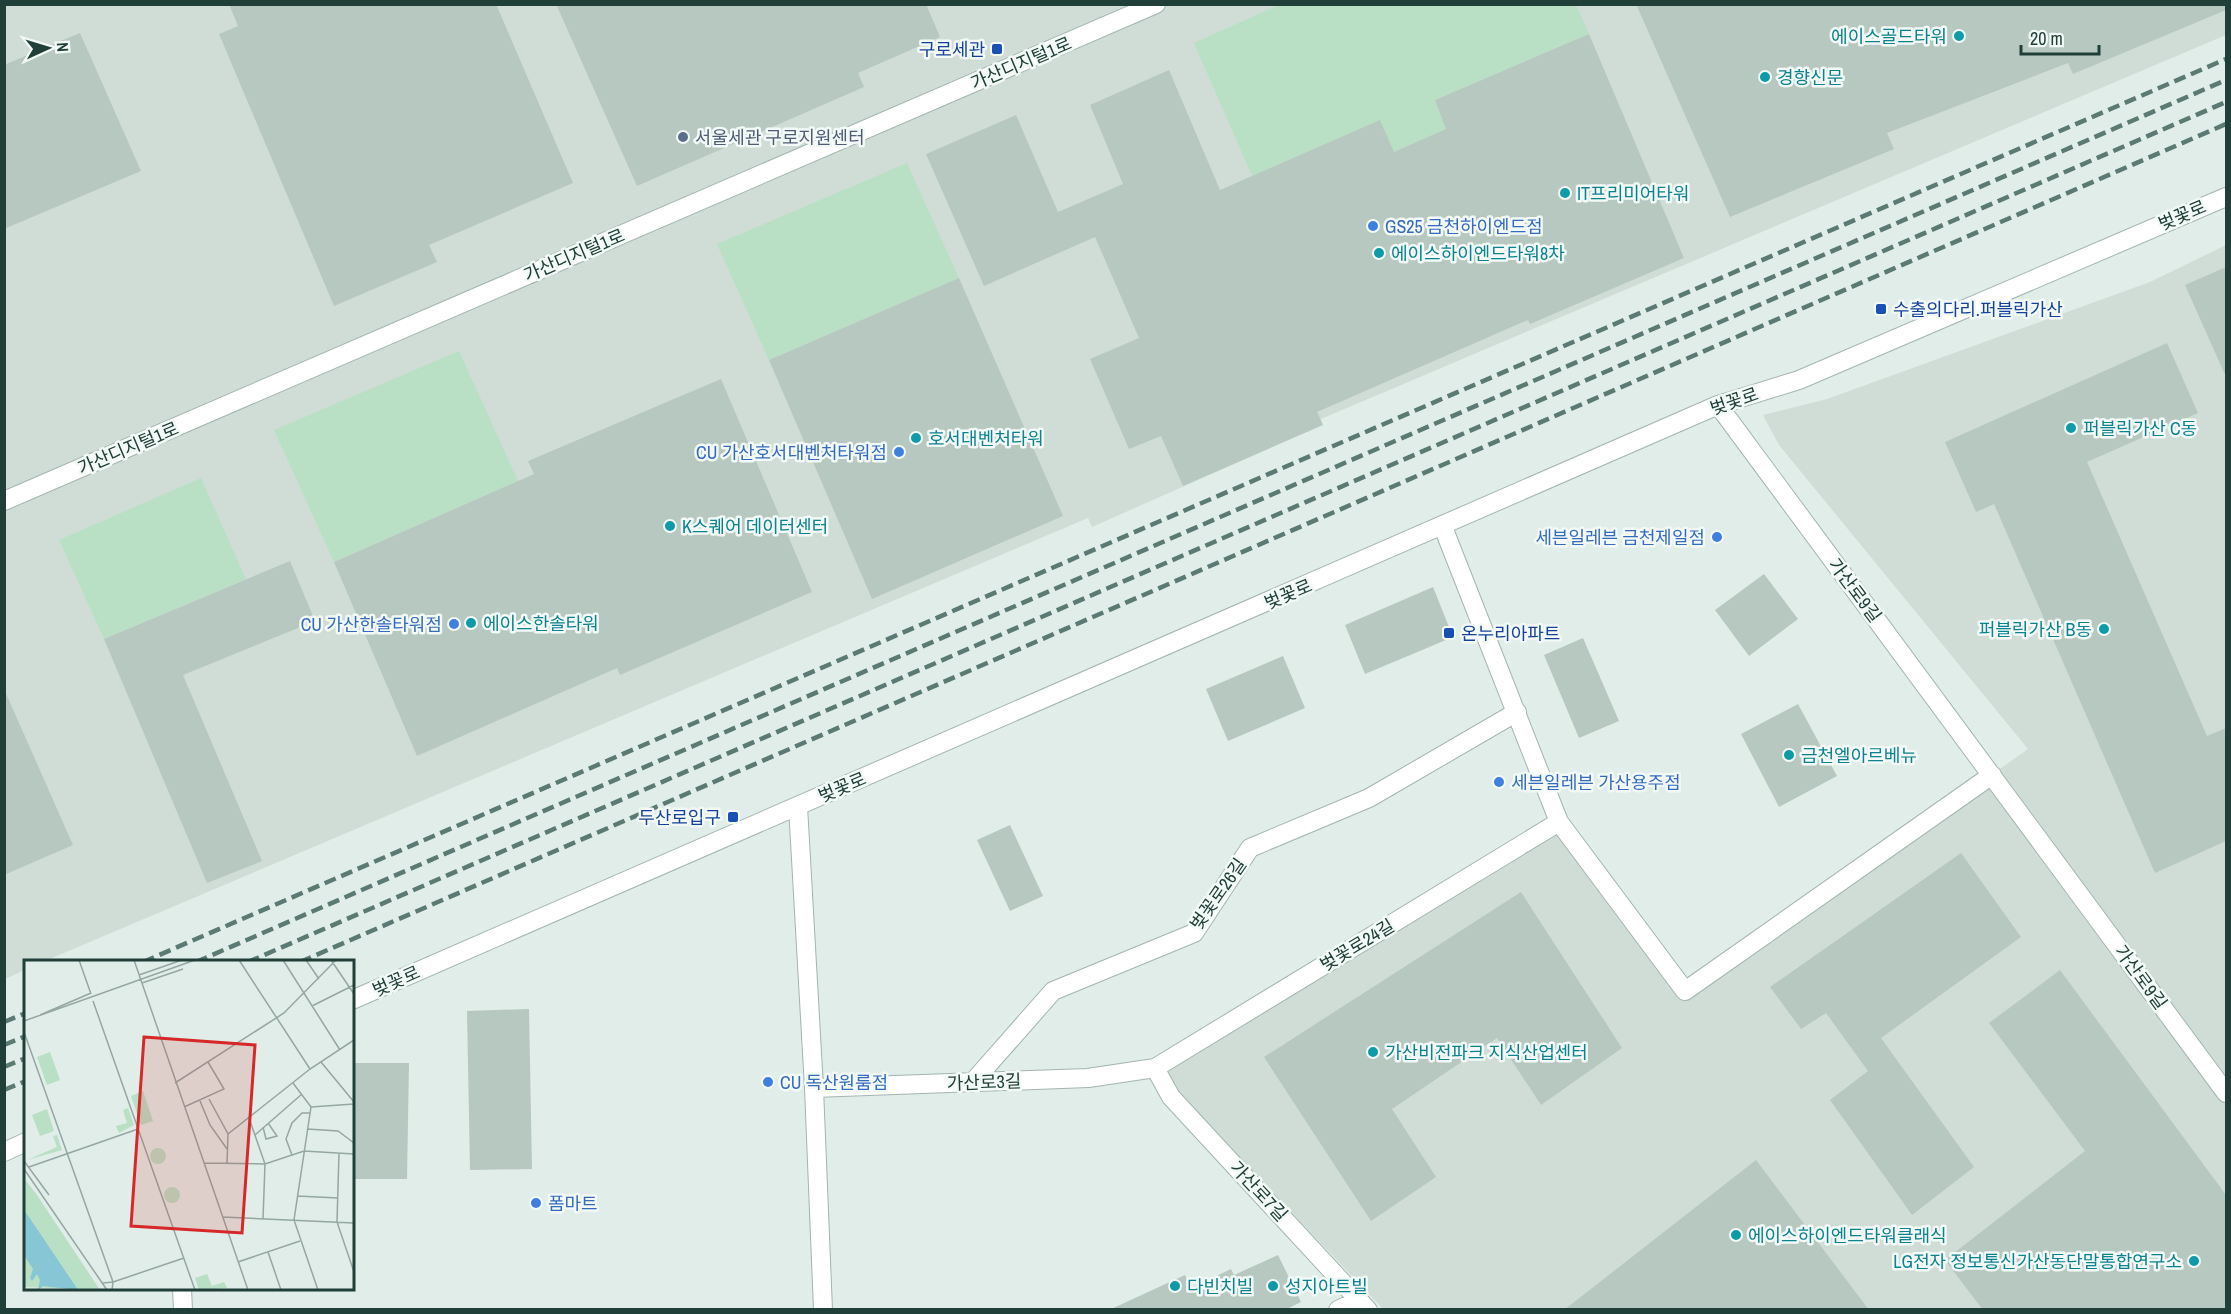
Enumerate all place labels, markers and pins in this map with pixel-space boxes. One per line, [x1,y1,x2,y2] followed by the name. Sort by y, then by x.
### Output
[1831,24,1947,49] place label: 에이스골드타워
[1952,29,1966,43] marker: 에이스골드타워
[919,37,985,62] place label: 구로세관
[990,42,1004,56] marker: 구로세관
[1777,65,1843,90] place label: 경향신문
[1758,70,1772,84] marker: 경향신문
[695,125,865,150] place label: 서울세관 구로지원센터
[676,130,690,144] marker: 서울세관 구로지원센터
[1577,181,1689,206] place label: IT프리미어타워
[1558,186,1572,200] marker: IT프리미어타워
[1385,214,1543,239] place label: GS25 금천하이엔드점
[1366,219,1380,233] marker: GS25 금천하이엔드점
[1391,241,1565,266] place label: 에이스하이엔드타워8차
[1372,246,1386,260] marker: 에이스하이엔드타워8차
[1893,297,2063,322] place label: 수출의다리.퍼블릭가산
[1874,302,1888,316] marker: 수출의다리.퍼블릭가산
[2083,416,2197,441] place label: 퍼블릭가산 C동
[2064,421,2078,435] marker: 퍼블릭가산 C동
[928,426,1044,451] place label: 호서대벤처타워
[909,431,923,445] marker: 호서대벤처타워
[696,440,887,465] place label: CU 가산호서대벤처타워점
[892,445,906,459] marker: CU 가산호서대벤처타워점
[682,514,828,539] place label: K스퀘어 데이터센터
[663,519,677,533] marker: K스퀘어 데이터센터
[1535,525,1705,550] place label: 세븐일레븐 금천제일점
[1710,530,1724,544] marker: 세븐일레븐 금천제일점
[483,611,599,636] place label: 에이스한솔타워
[301,612,442,637] place label: CU 가산한솔타워점
[464,616,478,630] marker: 에이스한솔타워
[447,617,461,631] marker: CU 가산한솔타워점
[1979,617,2092,642] place label: 퍼블릭가산 B동
[1461,621,1560,646] place label: 온누리아파트
[2097,622,2111,636] marker: 퍼블릭가산 B동
[1442,626,1456,640] marker: 온누리아파트
[1801,743,1917,768] place label: 금천엘아르베뉴
[1782,748,1796,762] marker: 금천엘아르베뉴
[1511,770,1681,795] place label: 세븐일레븐 가산용주점
[1492,775,1506,789] marker: 세븐일레븐 가산용주점
[638,805,721,830] place label: 두산로입구
[726,810,740,824] marker: 두산로입구
[1385,1040,1588,1065] place label: 가산비전파크 지식산업센터
[1366,1045,1380,1059] marker: 가산비전파크 지식산업센터
[780,1070,888,1095] place label: CU 독산원룸점
[761,1075,775,1089] marker: CU 독산원룸점
[548,1191,598,1216] place label: 폼마트
[529,1196,543,1210] marker: 폼마트
[1748,1223,1947,1248] place label: 에이스하이엔드타워클래식
[1729,1228,1743,1242] marker: 에이스하이엔드타워클래식
[1893,1249,2182,1274] place label: LG전자 정보통신가산동단말통합연구소
[2187,1254,2201,1268] marker: LG전자 정보통신가산동단말통합연구소
[1187,1274,1253,1299] place label: 다빈치빌
[1285,1274,1368,1299] place label: 성지아트빌
[1168,1279,1182,1293] marker: 다빈치빌
[1266,1279,1280,1293] marker: 성지아트빌

